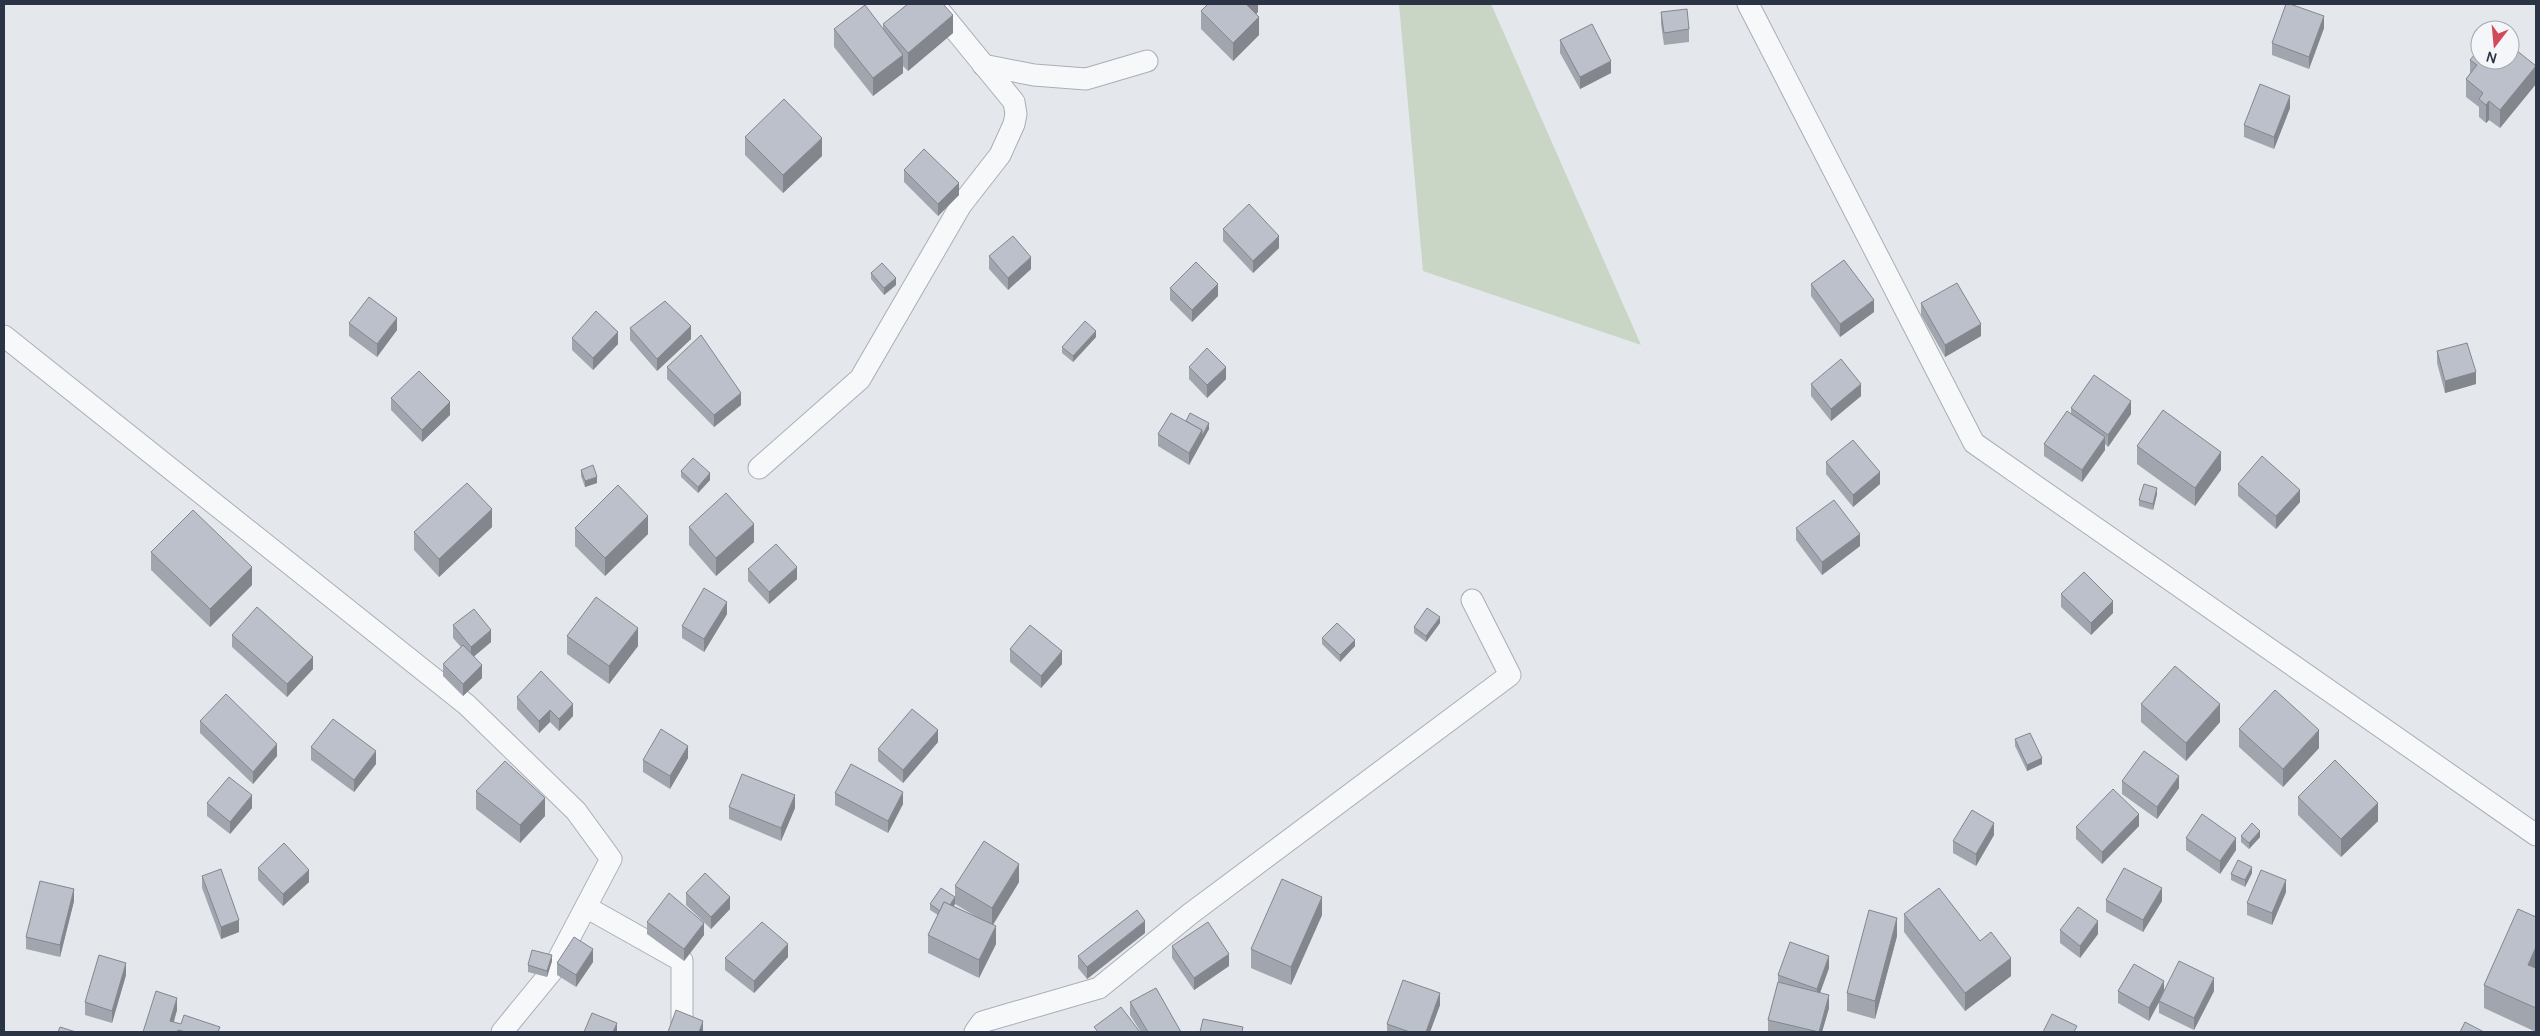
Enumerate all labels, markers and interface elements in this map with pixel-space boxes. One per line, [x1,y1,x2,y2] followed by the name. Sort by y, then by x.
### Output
[2470,20,2520,70] north arrow
[2484,47,2499,68] text: N

